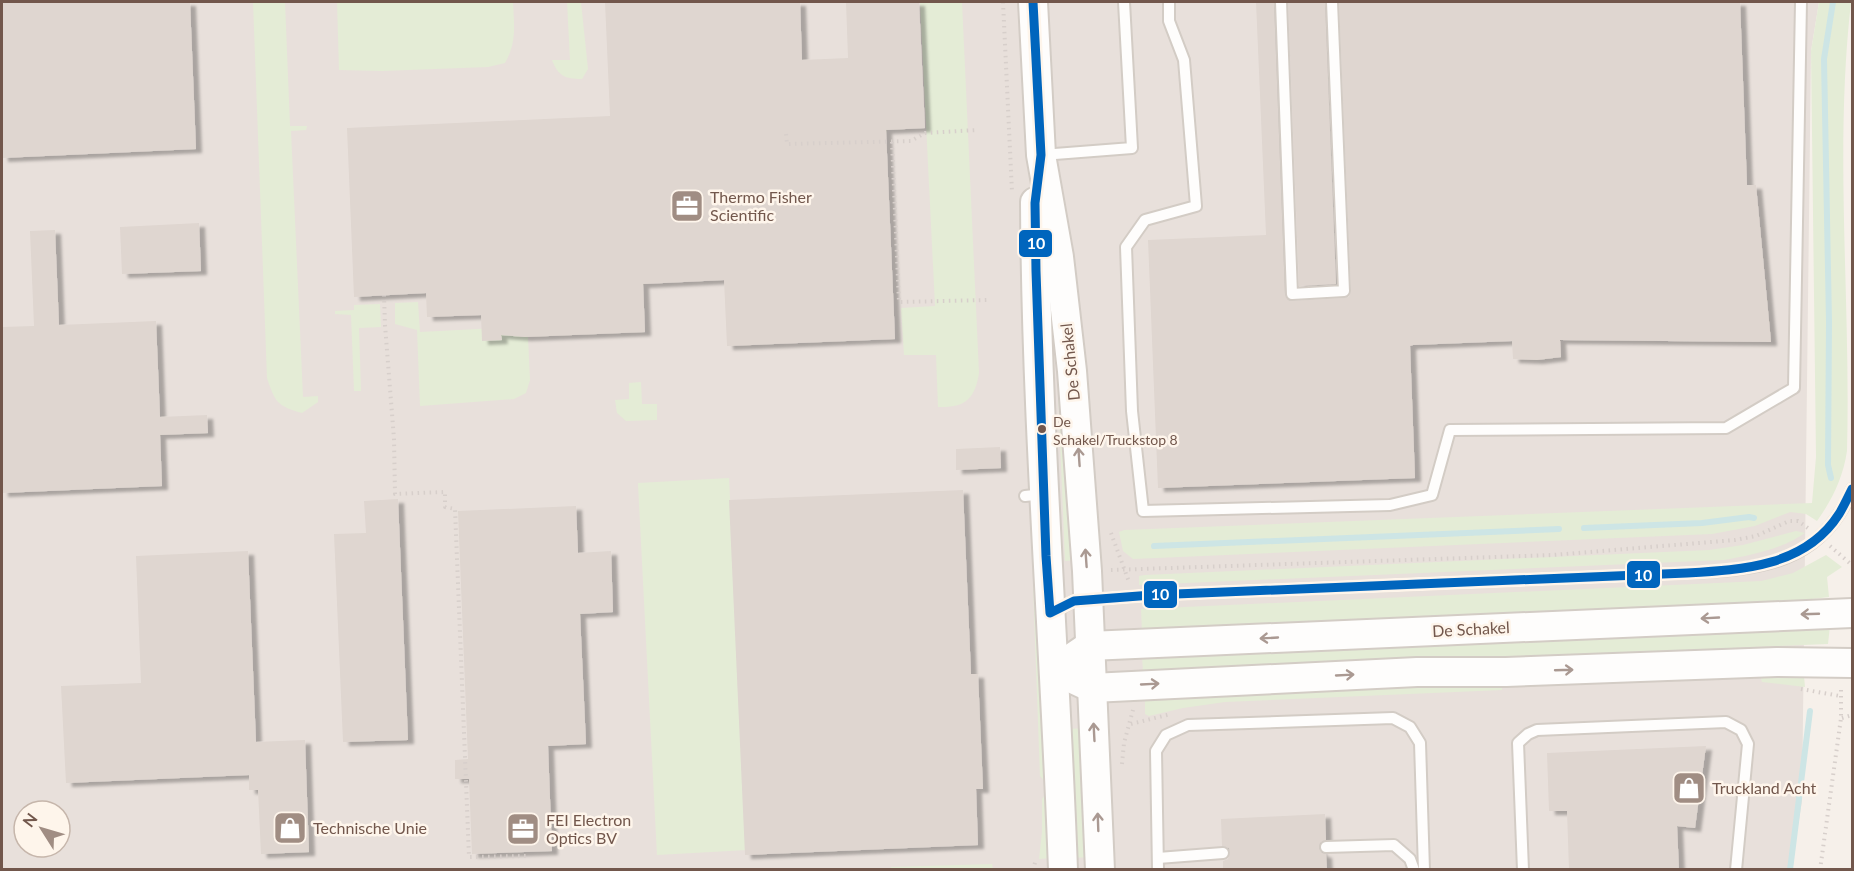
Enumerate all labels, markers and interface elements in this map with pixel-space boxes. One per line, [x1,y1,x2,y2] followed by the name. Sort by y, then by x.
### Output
[710,187,812,224] place label: Thermo Fisher Scientific
[669,188,705,224] office icon: Thermo Fisher Scientific
[1018,229,1053,258] line badge: 10
[1027,233,1045,252] text: 10
[1056,322,1083,402] street label: De Schakel
[1053,413,1178,448] place label: De Schakel/Truckstop 8
[1036,423,1048,435] marker: De Schakel/Truckstop 8
[1073,448,1084,468] one-way arrow
[1080,549,1091,569] one-way arrow
[1626,560,1661,589] line badge: 10
[1634,565,1652,584] text: 10
[1143,580,1178,609] line badge: 10
[1151,584,1169,603] text: 10
[1801,608,1821,619] one-way arrow
[1700,613,1720,624] one-way arrow
[1432,617,1510,640] street label: De Schakel
[1259,632,1279,644] one-way arrow
[1554,665,1574,676] one-way arrow
[1334,670,1354,681] one-way arrow
[1139,678,1159,689] one-way arrow
[1088,723,1099,743] one-way arrow
[1671,770,1707,806] shop icon: Truckland Acht
[1712,778,1816,797] place label: Truckland Acht
[12,799,72,859] north arrow
[18,809,41,830] text: N
[272,810,308,846] shop icon: Technische Unie
[546,810,631,847] place label: FEI Electron Optics BV
[505,811,541,847] office icon: FEI Electron Optics BV
[1092,813,1103,833] one-way arrow
[313,818,427,837] place label: Technische Unie

